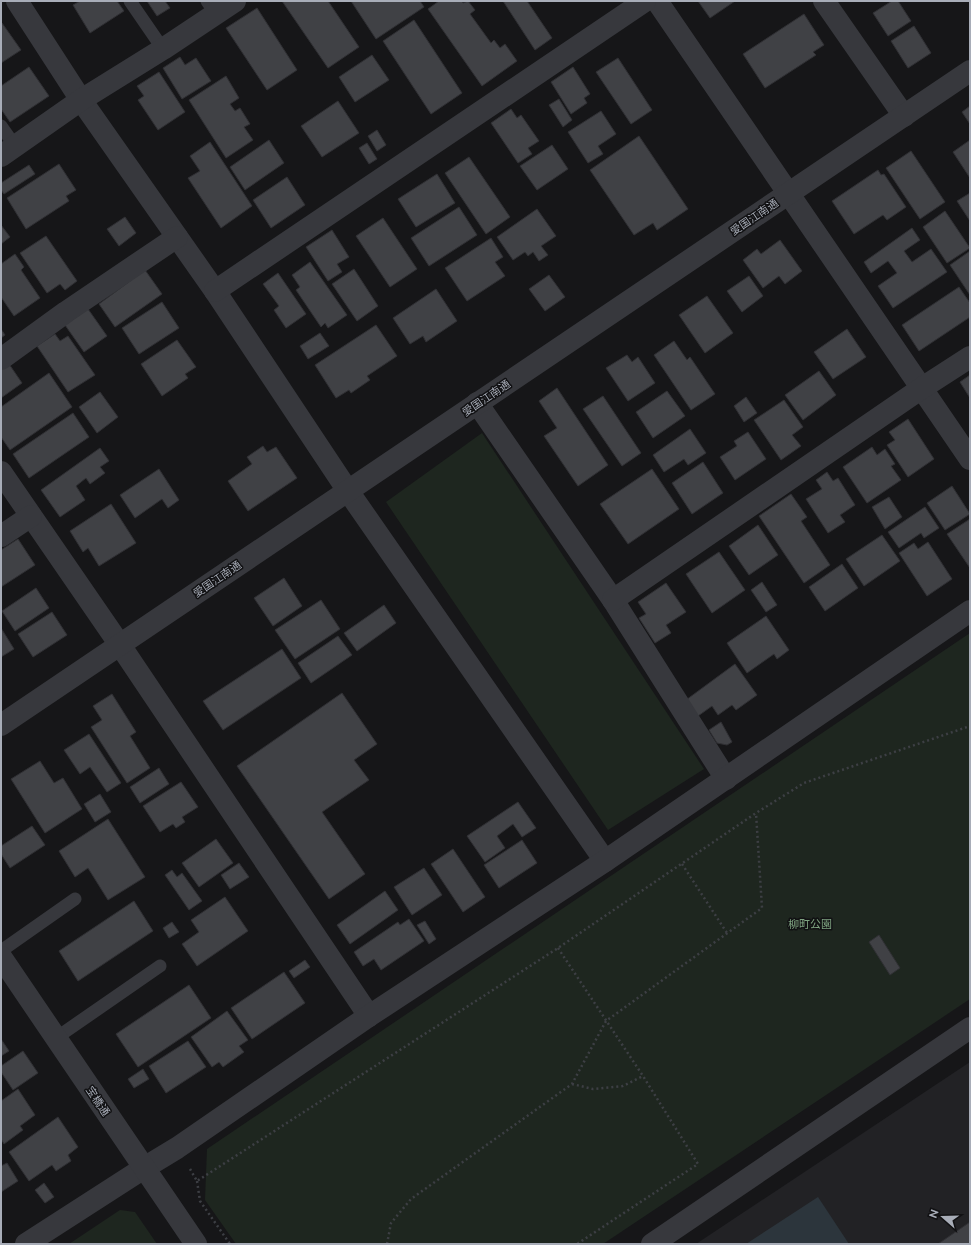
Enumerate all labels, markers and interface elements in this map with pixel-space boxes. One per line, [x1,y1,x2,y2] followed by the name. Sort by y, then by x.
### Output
[728,197,781,238] street label: 愛国江南通
[460,378,513,419] street label: 愛国江南通
[191,559,244,600] street label: 愛国江南通
[788,918,832,931] park label: 柳町公園
[83,1084,112,1119] street label: 宝橋通
[923,1197,963,1237] north arrow
[927,1208,942,1220] text: N

